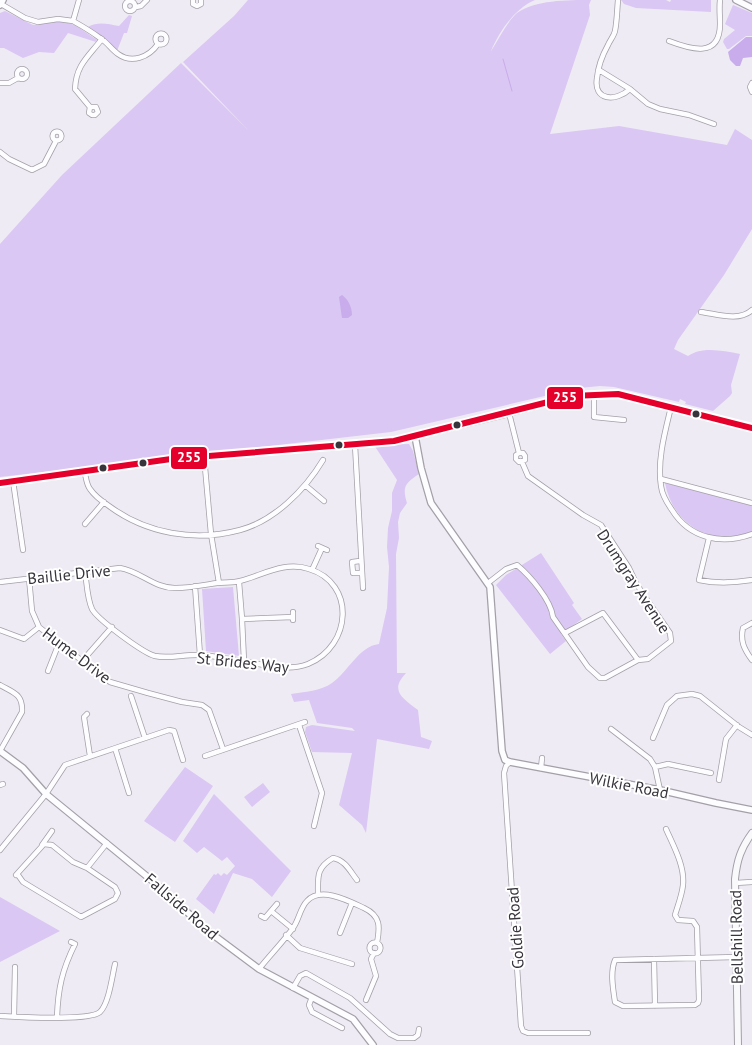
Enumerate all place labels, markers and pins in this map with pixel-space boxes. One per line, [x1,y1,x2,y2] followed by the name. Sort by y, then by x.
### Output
[691,409,701,419] unlabelled marker
[452,420,462,430] unlabelled marker
[334,440,344,450] unlabelled marker
[138,458,148,468] unlabelled marker
[98,463,108,473] unlabelled marker

